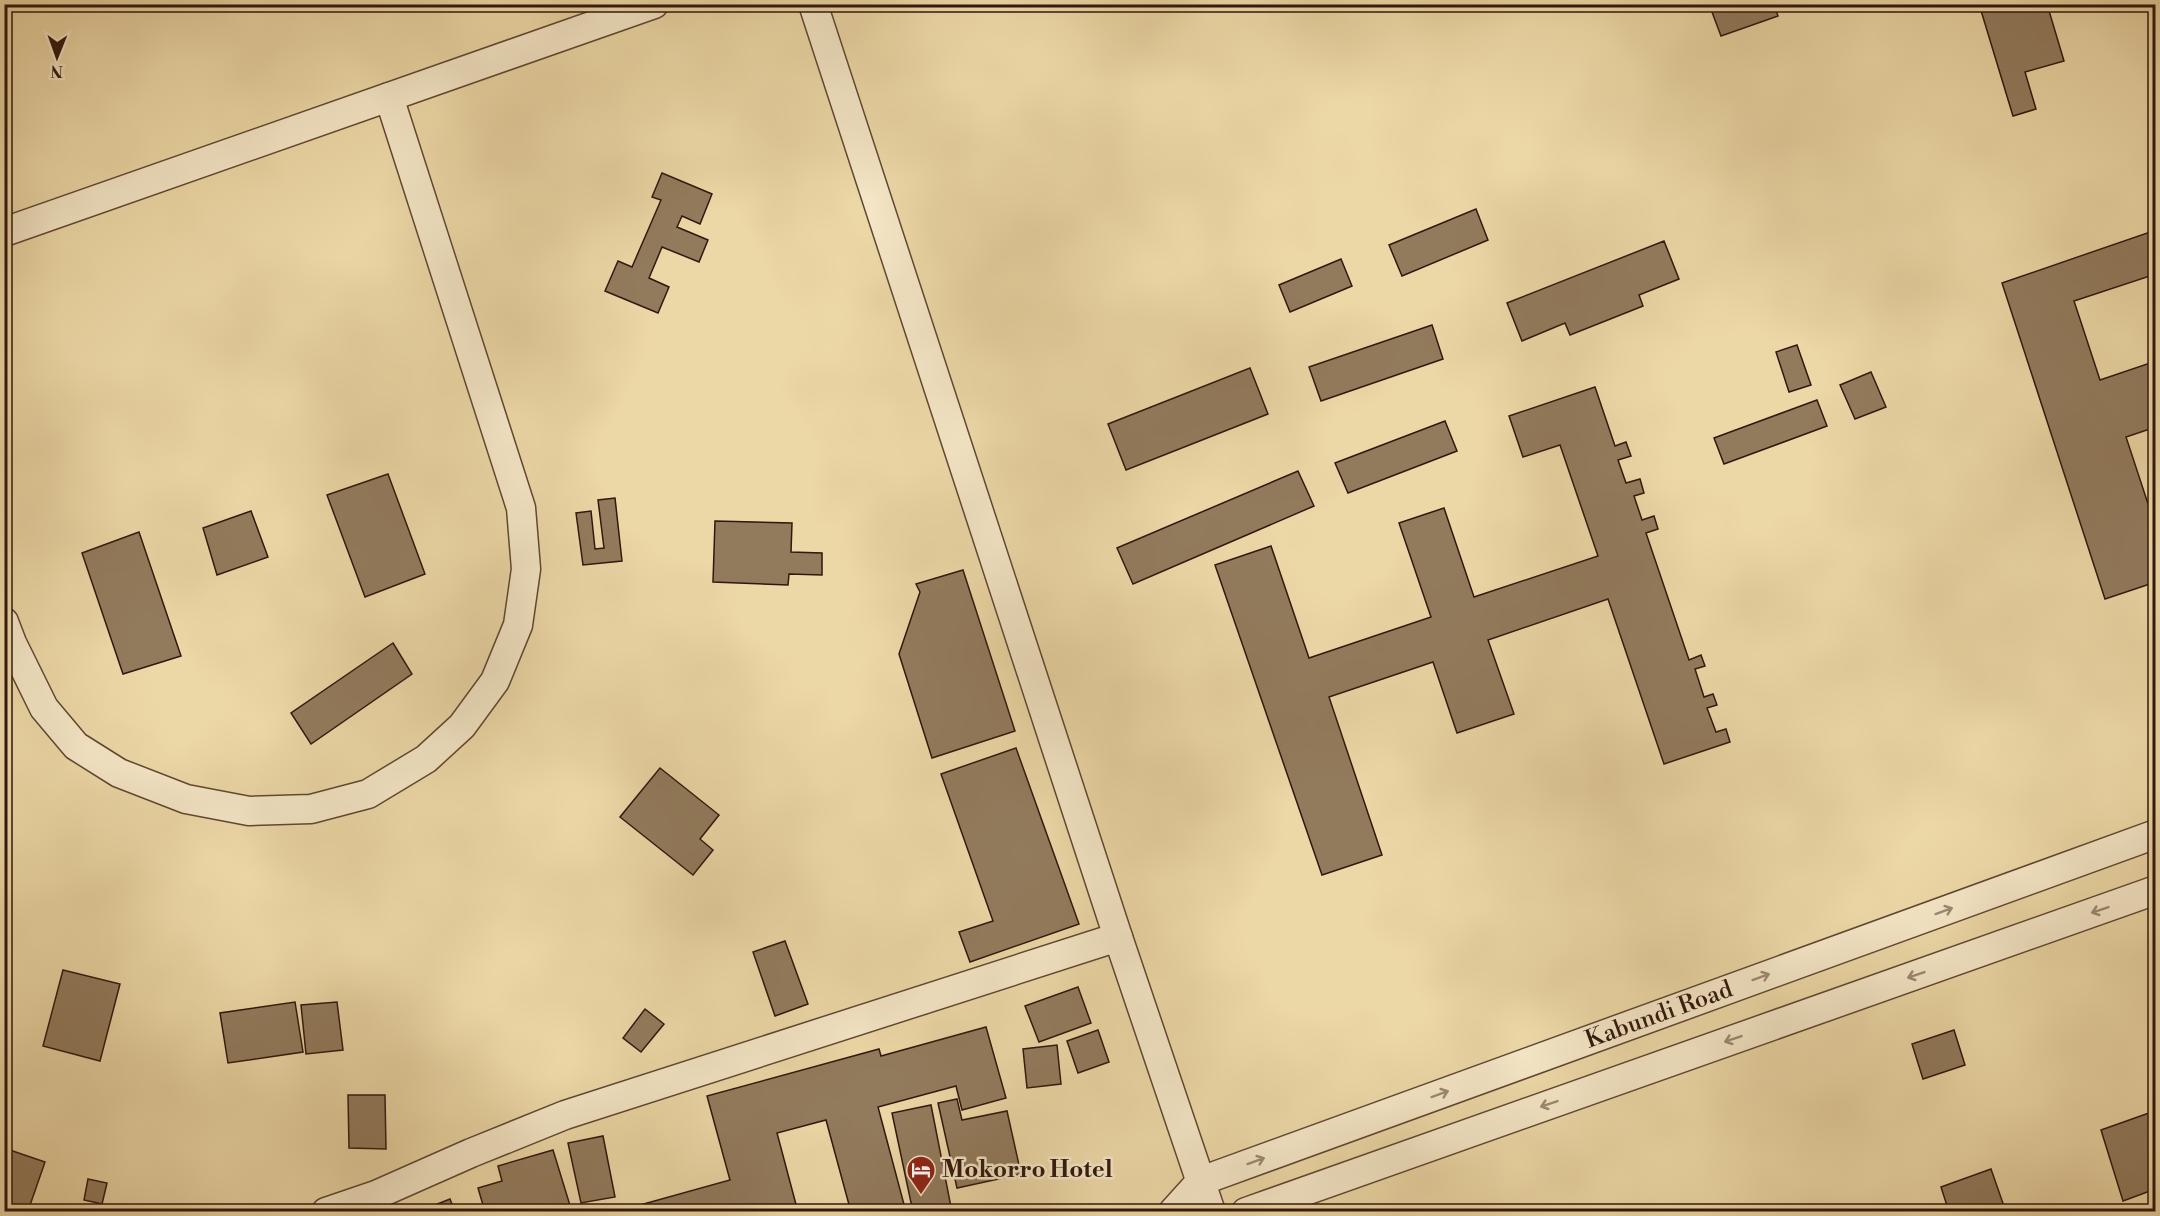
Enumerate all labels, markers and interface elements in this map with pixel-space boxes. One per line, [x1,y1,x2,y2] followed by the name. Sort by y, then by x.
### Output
[27,27,87,87] north arrow
[50,61,63,81] text: N
[1934,904,1953,915] one-way arrow
[2091,905,2110,916] one-way arrow
[1908,970,1926,981] one-way arrow
[1751,971,1770,982] one-way arrow
[1581,974,1737,1056] street label: Kabundi Road
[1724,1035,1742,1046] one-way arrow
[1430,1088,1448,1099] one-way arrow
[1540,1100,1559,1111] one-way arrow
[905,1154,937,1196] hotel icon: Mokorro Hotel
[942,1155,1113,1185] place label: Mokorro Hotel
[1246,1155,1265,1166] one-way arrow

